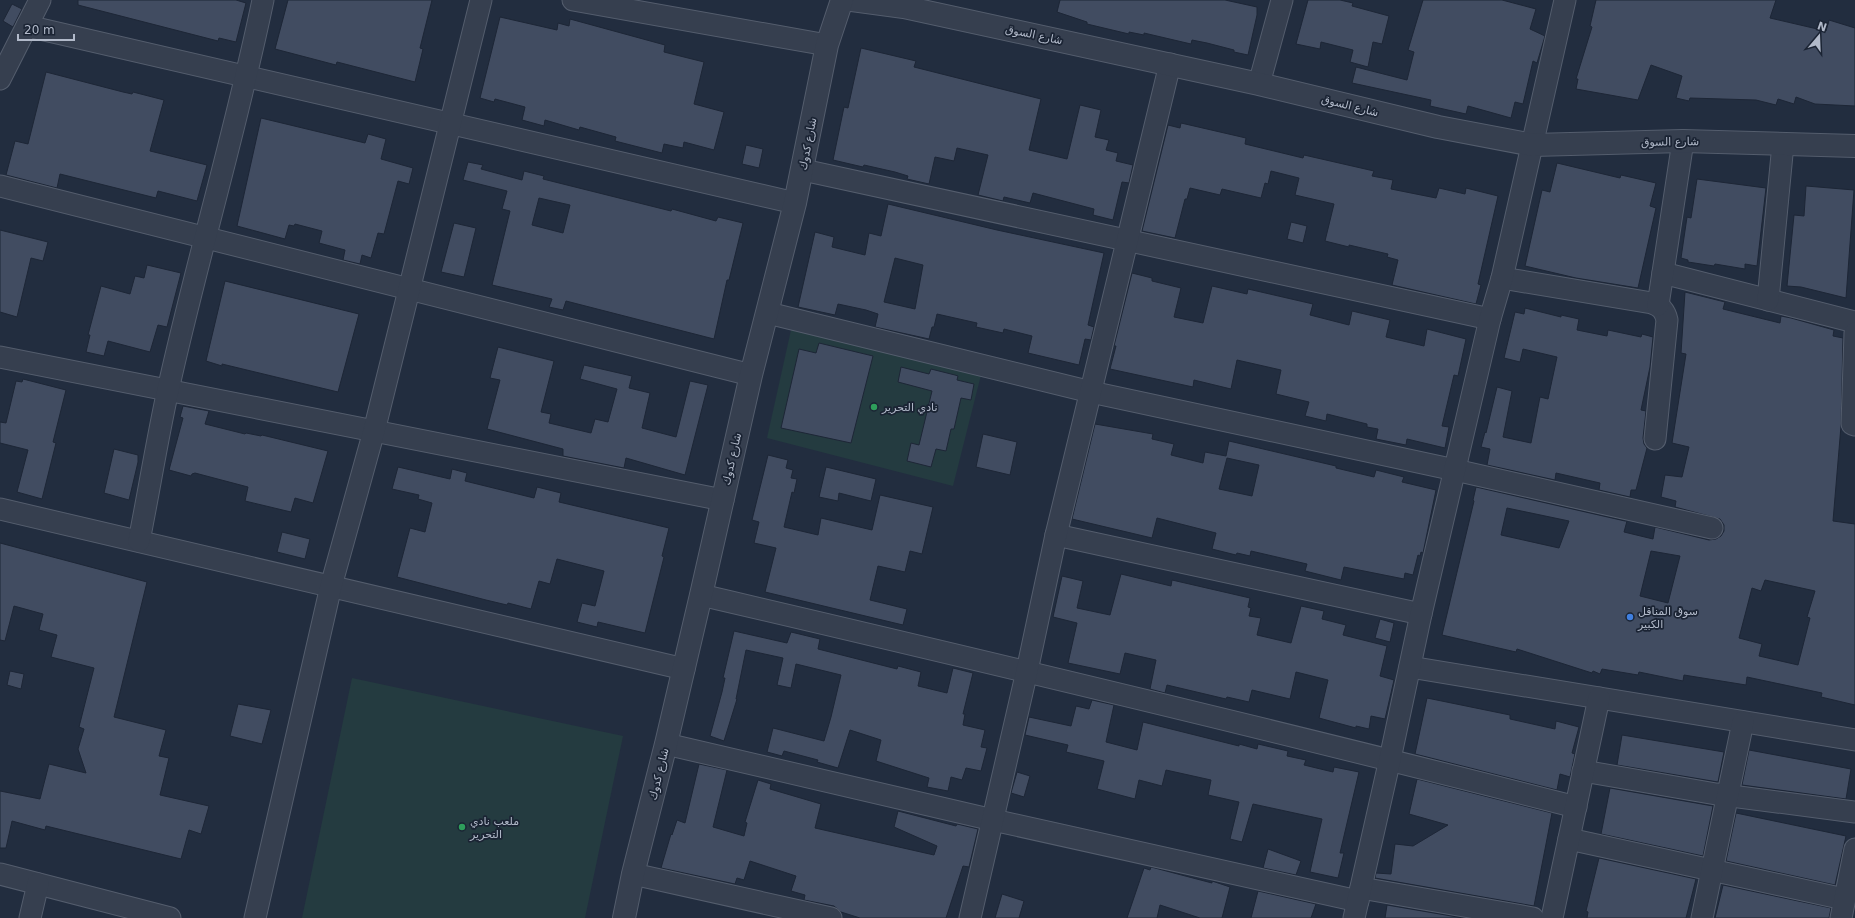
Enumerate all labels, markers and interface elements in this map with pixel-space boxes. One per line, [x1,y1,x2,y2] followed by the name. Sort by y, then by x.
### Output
[18,16,74,42] scale bar
[1799,16,1839,56] north arrow
[1816,19,1829,35] text: N
[24,23,55,37] text: 20 m
[1004,23,1064,47] street label: شارع السوق
[1320,93,1380,119] street label: شارع السوق
[797,117,819,171] street label: شارع كدوك
[1641,135,1699,149] street label: شارع السوق
[881,401,937,414] place label: نادي التحرير
[869,402,879,412] marker: نادي التحرير
[720,432,744,486] street label: شارع كدوك
[1637,605,1698,631] place label: سوق المناقل الكبير
[1625,612,1635,622] marker: سوق المناقل الكبير
[646,747,672,801] street label: شارع كدوك
[469,815,519,841] place label: ملعب نادي التحرير
[457,822,467,832] marker: ملعب نادي التحرير

